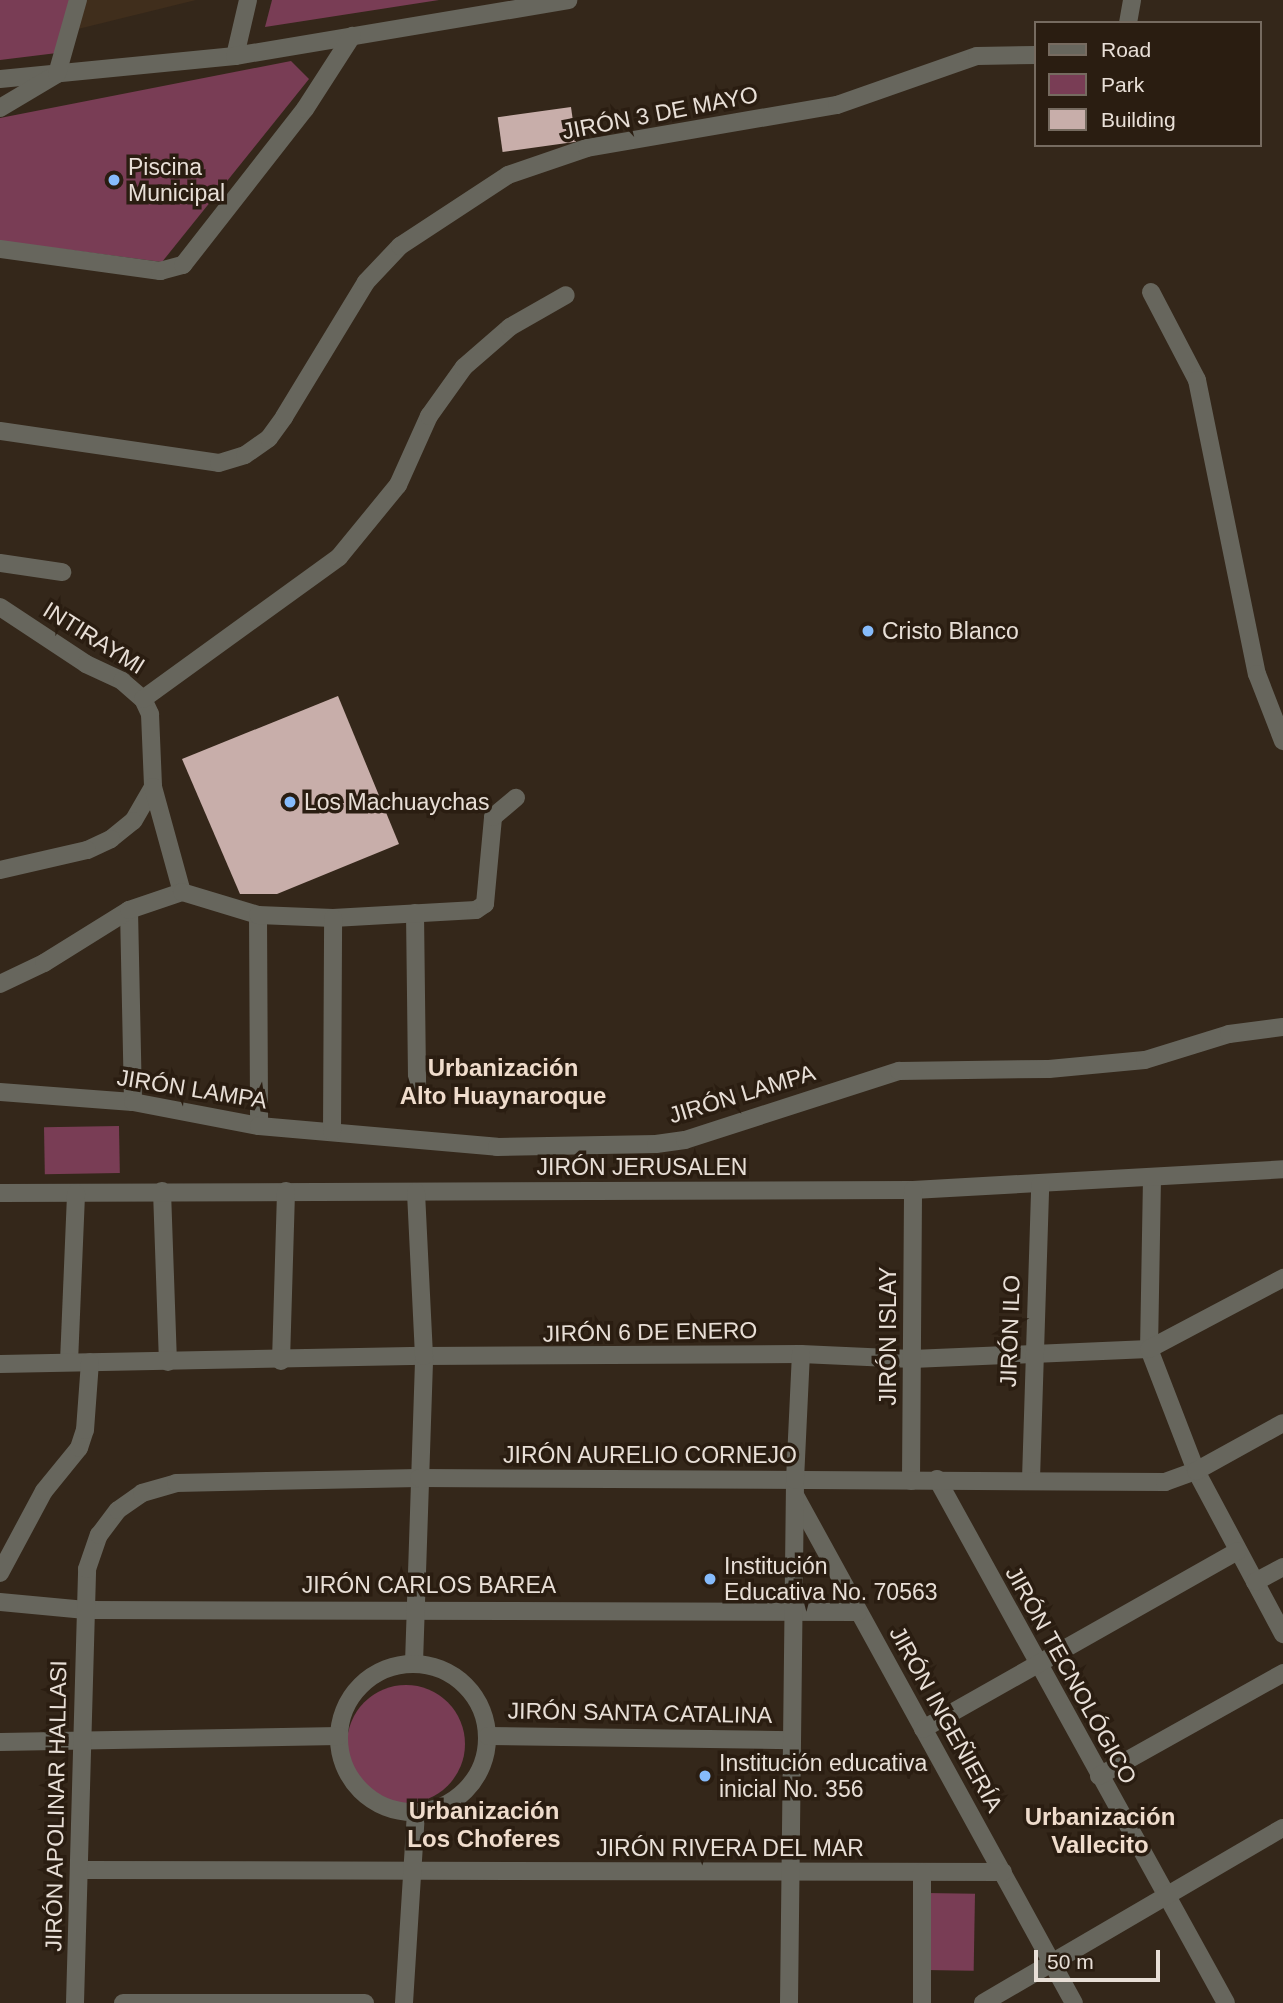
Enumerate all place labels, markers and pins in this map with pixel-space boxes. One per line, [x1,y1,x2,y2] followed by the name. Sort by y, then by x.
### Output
[128,153,225,207] place label: Piscina Municipal
[106,172,122,188] marker: Piscina Municipal
[882,617,1019,645] place label: Cristo Blanco
[860,623,876,639] marker: Cristo Blanco
[304,788,489,816] place label: Los Machuaychas
[282,794,298,810] marker: Los Machuaychas
[724,1552,938,1606] place label: Institución Educativa No. 70563
[702,1571,718,1587] marker: Institución Educativa No. 70563
[719,1749,927,1803] place label: Institución educativa inicial No. 356
[697,1768,713,1784] marker: Institución educativa inicial No. 356

